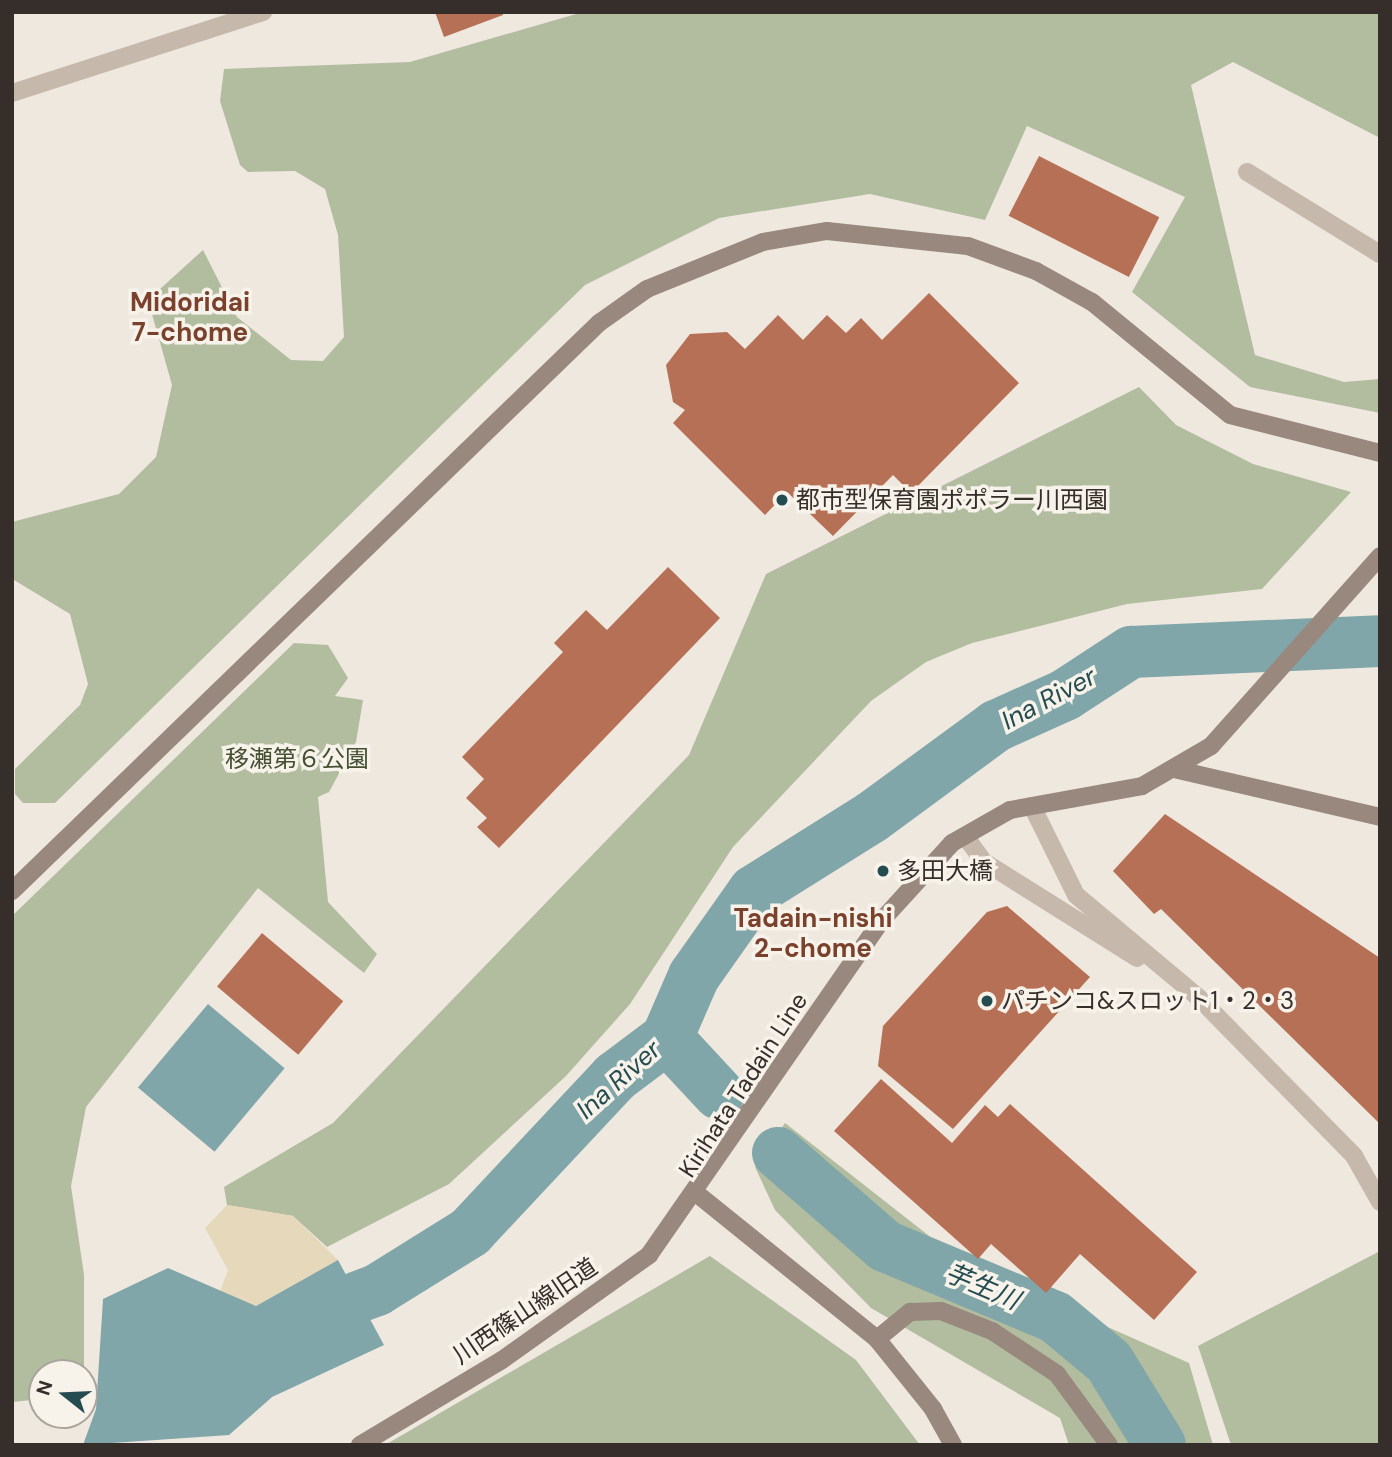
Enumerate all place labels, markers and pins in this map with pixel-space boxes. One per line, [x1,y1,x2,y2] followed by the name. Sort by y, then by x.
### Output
[796,486,1108,514] place label: 都市型保育園ポポラー川西園
[774,492,790,508] marker: 都市型保育園ポポラー川西園
[897,857,993,885] place label: 多田大橋
[875,863,891,879] marker: 多田大橋
[1001,987,1294,1015] place label: パチンコ&スロット1・2・3
[979,993,995,1009] marker: パチンコ&スロット1・2・3

